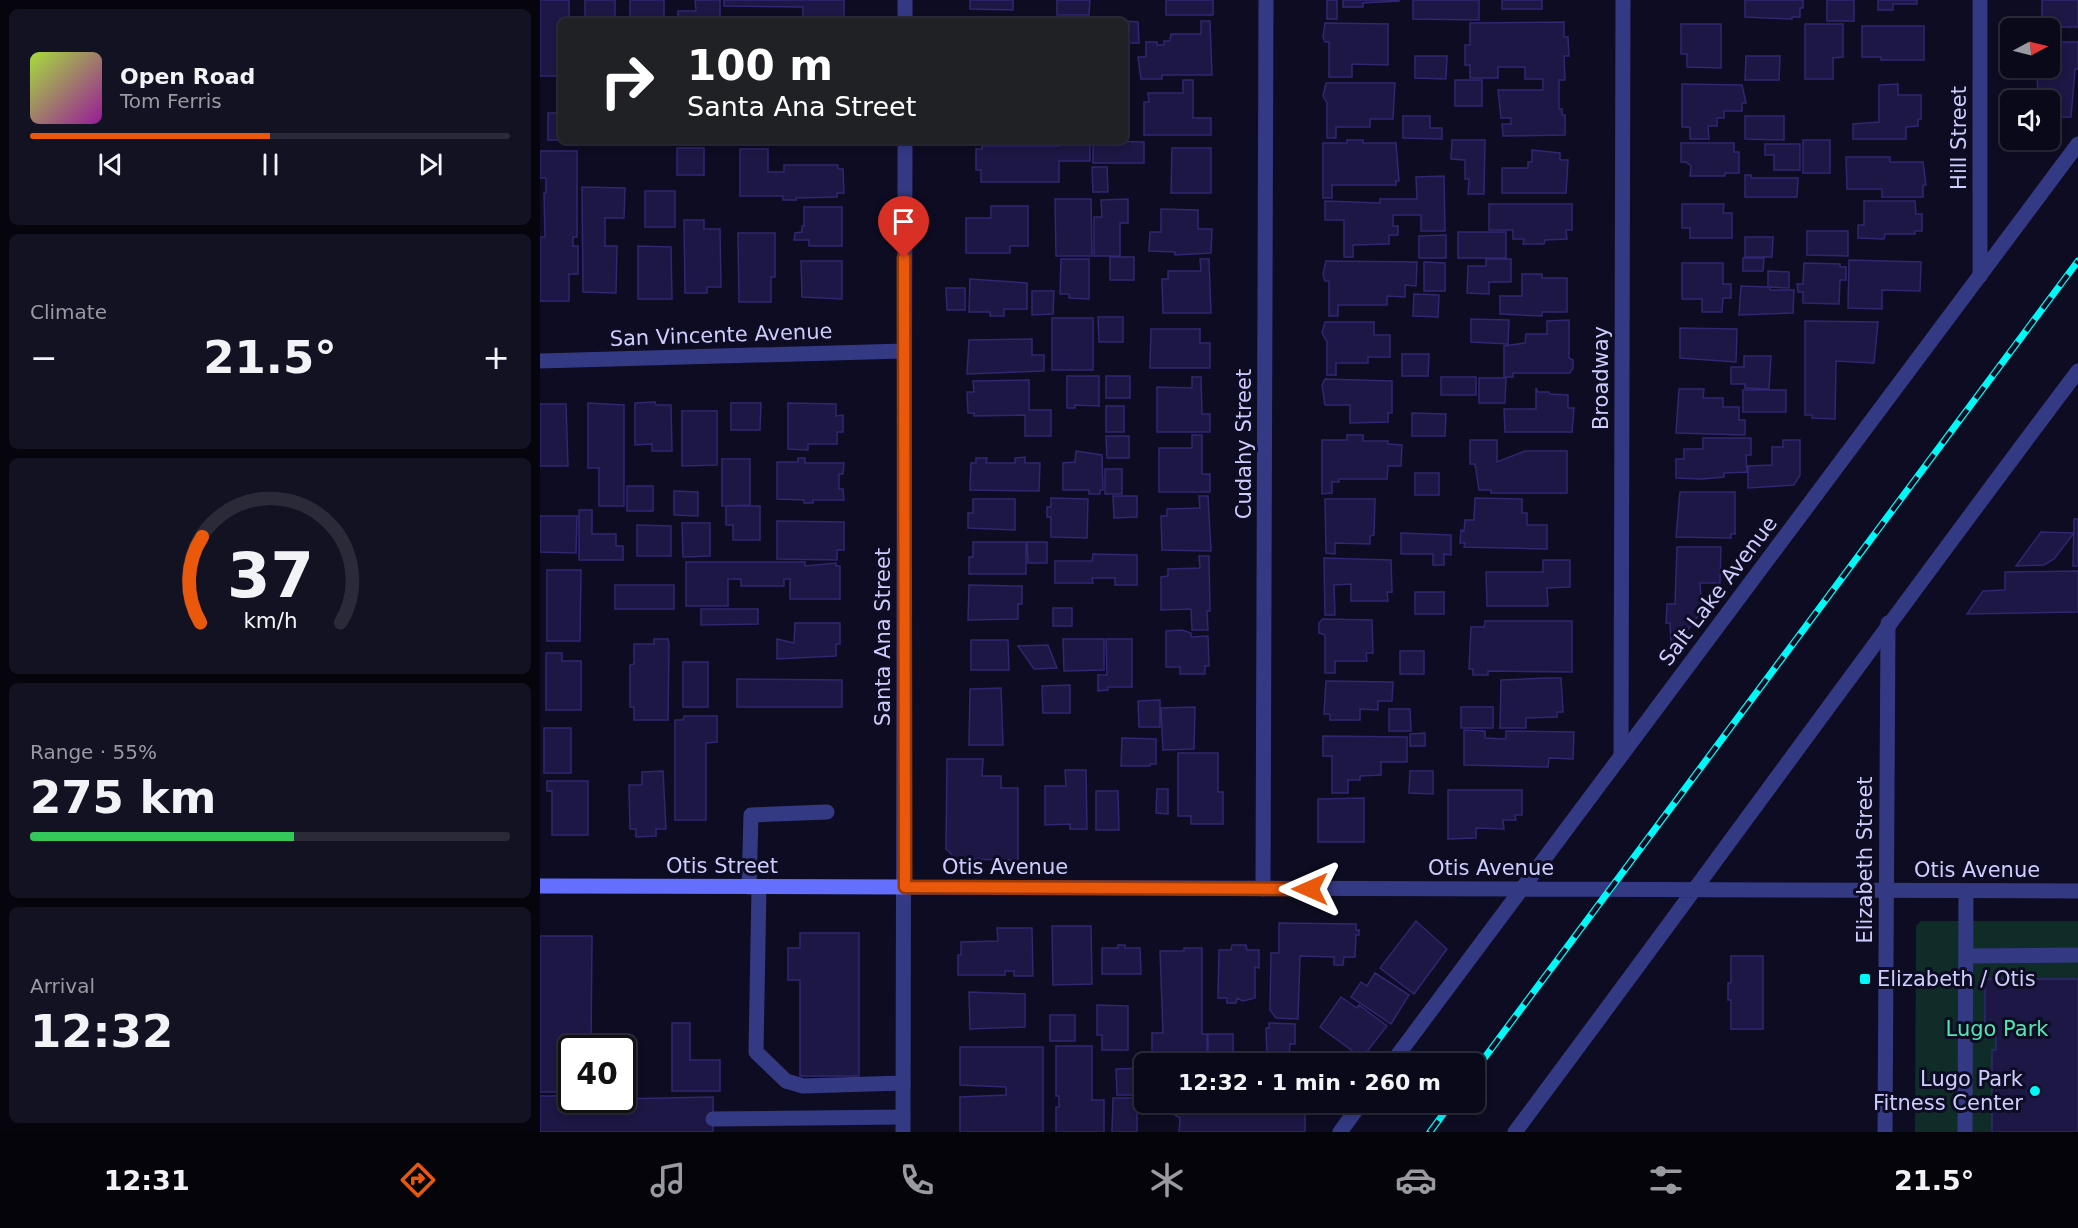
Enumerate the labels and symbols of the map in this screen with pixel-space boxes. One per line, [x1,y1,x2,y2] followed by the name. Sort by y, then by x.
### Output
[2000,18,2060,78] north arrow
[1947,86,1971,190] street label: Hill Street
[878,196,929,258] pin
[609,319,833,351] street label: San Vincente Avenue
[1589,326,1613,430] street label: Broadway
[1232,369,1256,519] street label: Cudahy Street
[1654,512,1782,670] street label: Salt Lake Avenue
[871,548,895,726] street label: Santa Ana Street
[1853,776,1877,944] street label: Elizabeth Street
[666,854,778,878] street label: Otis Street
[942,855,1068,879] street label: Otis Avenue
[1428,856,1554,880] street label: Otis Avenue
[1278,857,1342,921] position arrow
[1914,858,2040,882] street label: Otis Avenue
[1877,967,2036,991] place label: Elizabeth / Otis
[1858,972,1872,986] marker: Elizabeth / Otis
[1946,1017,2049,1041] park label: Lugo Park
[558,1035,636,1113] speed limit sign: 40
[1873,1067,2024,1115] place label: Lugo Park Fitness Center
[2028,1084,2042,1098] marker: Lugo Park Fitness Center

